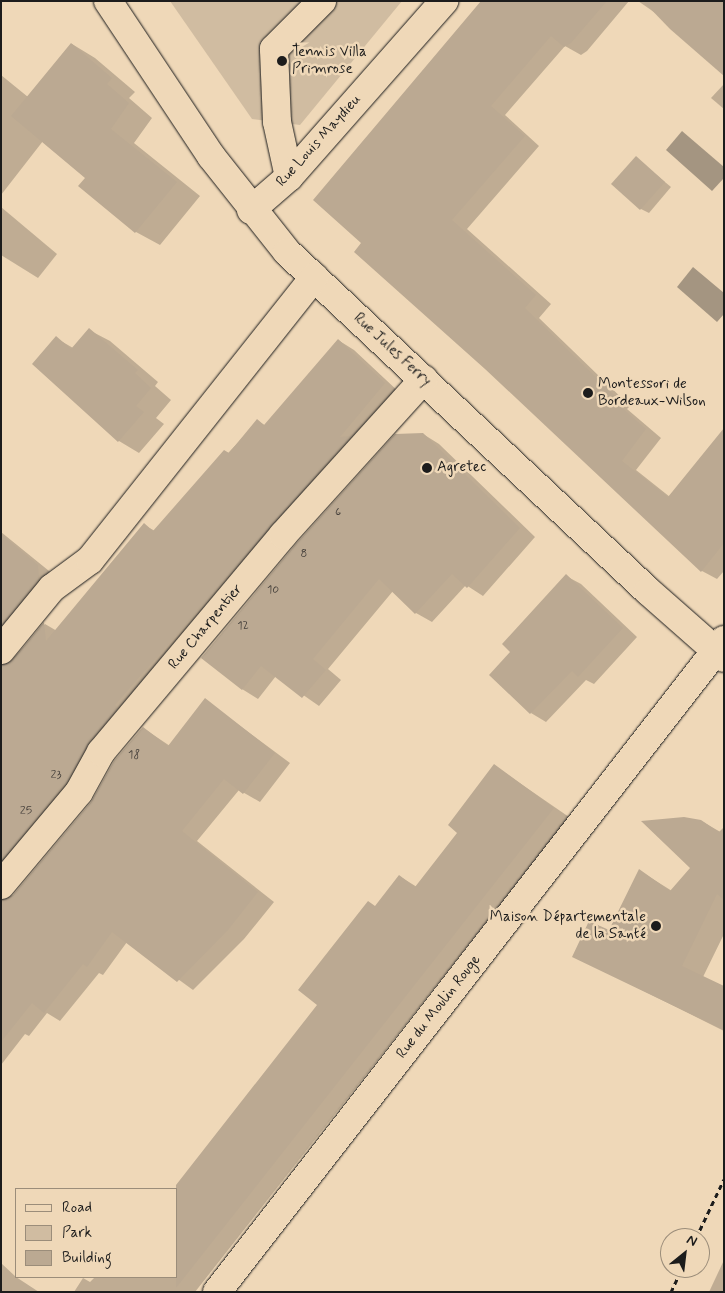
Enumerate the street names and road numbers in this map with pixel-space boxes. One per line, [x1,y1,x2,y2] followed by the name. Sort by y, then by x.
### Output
[274,92,364,190] street label: Rue Louis Maydieu
[350,310,434,390] street label: Rue Jules Ferry
[166,581,246,673] street label: Rue Charpentier
[394,953,484,1061] street label: Rue du Moulin Rouge

